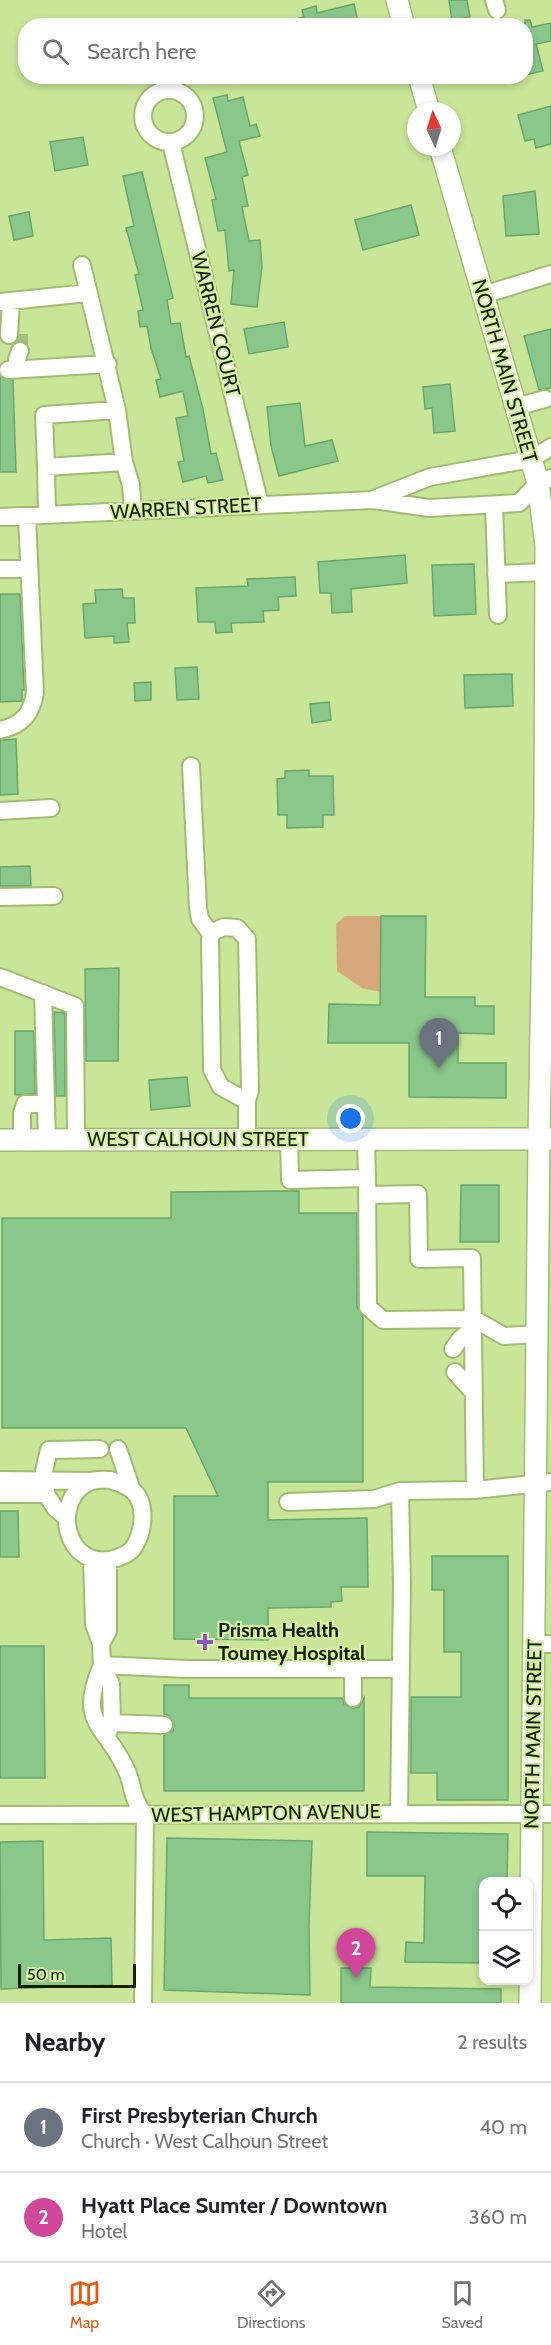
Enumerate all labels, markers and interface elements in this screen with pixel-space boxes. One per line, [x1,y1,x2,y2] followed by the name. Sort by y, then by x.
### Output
[18,18,533,84] search box
[39,35,72,68] icon: search
[87,38,196,65] text: Search here
[407,102,461,156] north arrow
[186,249,246,399] street label: WARREN COURT
[467,276,543,466] street label: NORTH MAIN STREET
[110,492,263,524] street label: WARREN STREET
[420,1018,458,1068] pin: 1
[336,1104,365,1133] your location
[87,1127,309,1151] street label: WEST CALHOUN STREET
[218,1618,365,1665] place label: Prisma Health Toumey Hospital
[196,1633,214,1651] marker: Prisma Health Toumey Hospital
[519,1638,547,1829] street label: NORTH MAIN STREET
[151,1799,381,1827] street label: WEST HAMPTON AVENUE
[479,1877,533,1985] map controls
[479,1877,533,1931] button: locate
[336,1928,376,1978] pin: 2
[479,1931,533,1985] button: layers
[18,1961,136,1988] scale bar
[27,1965,64,1984] text: 50 m
[24,2026,105,2058] text: Nearby
[457,2030,527,2054] text: 2 results
[81,2102,318,2129] text: First Presbyterian Church
[40,2115,47,2139] text: 1
[479,2115,527,2139] text: 40 m
[81,2129,328,2153] text: Church · West Calhoun Street
[81,2192,387,2219] text: Hyatt Place Sumter / Downtown
[38,2205,49,2229] text: 2
[469,2205,527,2229] text: 360 m
[81,2219,127,2243] text: Hotel
[68,2277,101,2332] tab: Map
[237,2277,305,2332] tab: Directions
[441,2277,483,2332] tab: Saved

